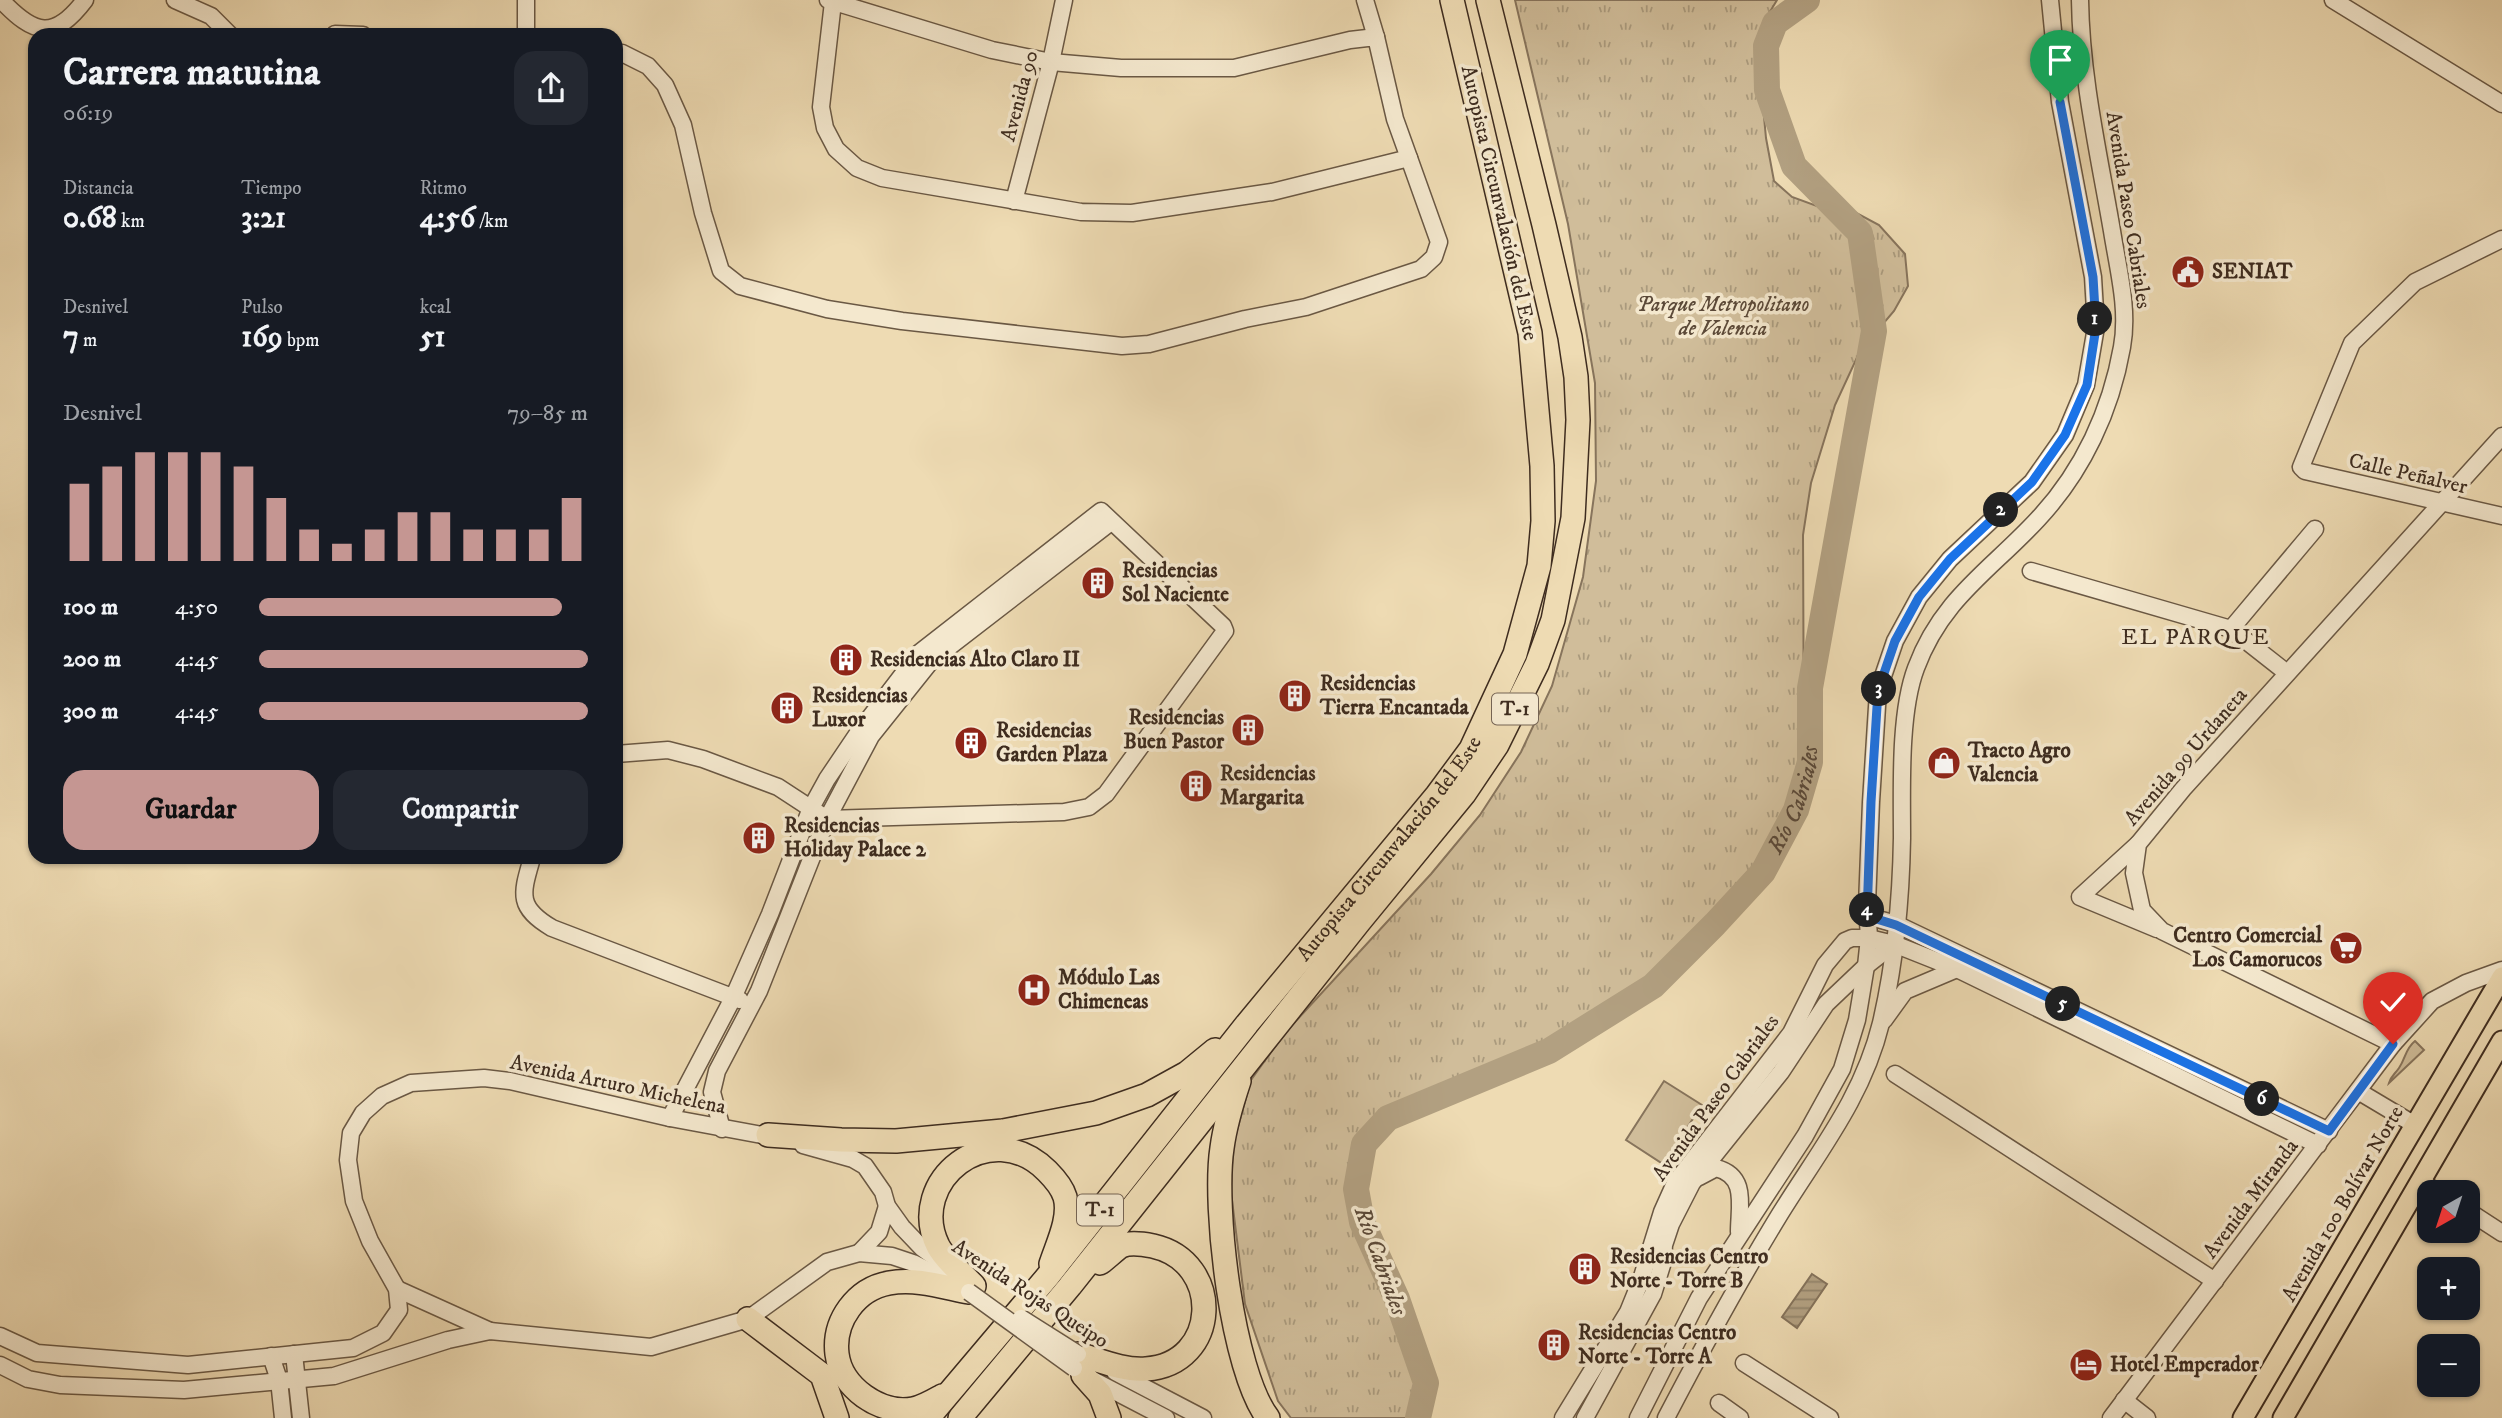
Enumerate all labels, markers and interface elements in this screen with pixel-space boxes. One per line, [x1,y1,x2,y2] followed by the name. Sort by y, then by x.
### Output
[2030,30,2090,102] pin
[2041,41,2079,79] icon: arrive
[995,48,1045,144] street label: Avenida 90
[63,49,320,97] text: Carrera matutina
[514,51,588,125] button: share
[1455,63,1543,343] street label: Autopista Circunvalación del Este
[63,99,113,128] text: 06:19
[2100,109,2156,311] street label: Avenida Paseo Cabriales
[63,177,134,200] text: Distancia
[241,177,301,200] text: Tiempo
[420,177,467,200] text: Ritmo
[63,200,117,237] text: 0.68
[241,200,286,237] text: 3:21
[420,200,475,237] text: 4:56
[117,210,145,233] text: km
[475,210,508,233] text: /km
[2169,253,2207,291] public building icon: SENIAT
[2212,259,2294,285] place label: SENIAT
[1637,292,1810,342] park label: Parque Metropolitano de Valencia
[63,296,128,319] text: Desnivel
[241,296,283,319] text: Pulso
[420,296,451,319] text: kcal
[2078,302,2112,336] pin: 1
[2091,307,2098,330] text: 1
[63,319,79,356] text: 7
[241,319,283,356] text: 169
[420,319,446,356] text: 51
[79,329,97,352] text: m
[283,329,320,352] text: bpm
[63,399,142,428] text: Desnivel
[507,399,588,428] text: 79–85 m
[2346,448,2470,500] street label: Calle Peñalver
[1983,492,2018,528] pin: 2
[1996,498,2005,521] text: 2
[1122,558,1229,608] place label: Residencias Sol Naciente
[1079,564,1117,602] building icon: Residencias Sol Naciente
[63,593,118,622] text: 100 m
[175,593,218,622] text: 4:50
[2121,623,2271,652] district label: EL PARQUE
[827,641,865,679] building icon: Residencias Alto Claro II
[63,645,121,674] text: 200 m
[175,645,219,674] text: 4:45
[870,647,1080,673] place label: Residencias Alto Claro II
[1319,671,1470,721] place label: Residencias Tierra Encantada
[1862,672,1896,706] pin: 3
[1276,677,1314,715] building icon: Residencias Tierra Encantada
[1875,677,1882,700] text: 3
[812,683,907,733] place label: Residencias Luxor
[2119,683,2253,831] street label: Avenida 99 Urdaneta
[768,689,806,727] building icon: Residencias Luxor
[1492,694,1538,724] road number: T-1
[63,697,119,726] text: 300 m
[175,697,219,726] text: 4:45
[1124,705,1225,755] place label: Residencias Buen Pastor
[1229,711,1267,749] building icon: Residencias Buen Pastor
[996,718,1108,768] place label: Residencias Garden Plaza
[952,724,990,762] building icon: Residencias Garden Plaza
[1291,732,1488,967] street label: Autopista Circunvalación del Este
[1967,738,2071,788] place label: Tracto Agro Valencia
[1925,744,1963,782] shop icon: Tracto Agro Valencia
[1760,745,1825,860] water label: Río Cabriales
[1220,761,1315,811] place label: Residencias Margarita
[1177,767,1215,805] building icon: Residencias Margarita
[63,770,319,850] button: Guardar
[333,770,588,850] button: Compartir
[784,813,926,863] place label: Residencias Holiday Palace 2
[740,819,778,857] building icon: Residencias Holiday Palace 2
[1850,892,1884,928] pin: 4
[1861,898,1872,921] text: 4
[2173,923,2323,973] place label: Centro Comercial Los Camorucos
[2327,929,2365,967] supermarket icon: Centro Comercial Los Camorucos
[1058,965,1160,1015] place label: Módulo Las Chimeneas
[1015,971,1053,1009] hospital icon: Módulo Las Chimeneas
[2363,972,2423,1044] pin
[2374,983,2412,1021] icon: check
[2046,986,2080,1021] pin: 5
[2058,992,2067,1015] text: 5
[1647,1010,1785,1186] street label: Avenida Paseo Cabriales
[508,1049,728,1121] street label: Avenida Arturo Michelena
[2244,1082,2280,1116] pin: 6
[2257,1087,2266,1110] text: 6
[2276,1101,2410,1306] street label: Avenida 100 Bolívar Norte
[2198,1134,2304,1264] street label: Avenida Miranda
[2417,1180,2480,1242] north arrow
[2417,1180,2480,1397] map controls
[1077,1194,1123,1226] road number: T-1
[1347,1202,1413,1320] water label: Río Cabriales
[947,1234,1113,1354] street label: Avenida Rojas Queipo
[1610,1244,1768,1294] place label: Residencias Centro Norte - Torre B
[1566,1250,1604,1288] building icon: Residencias Centro Norte - Torre B
[2417,1257,2480,1320] button: +
[1578,1320,1736,1370] place label: Residencias Centro Norte - Torre A
[1535,1326,1573,1364] building icon: Residencias Centro Norte - Torre A
[2417,1334,2480,1397] button: −
[2067,1346,2105,1384] hotel icon: Hotel Emperador
[2110,1352,2260,1378] place label: Hotel Emperador

